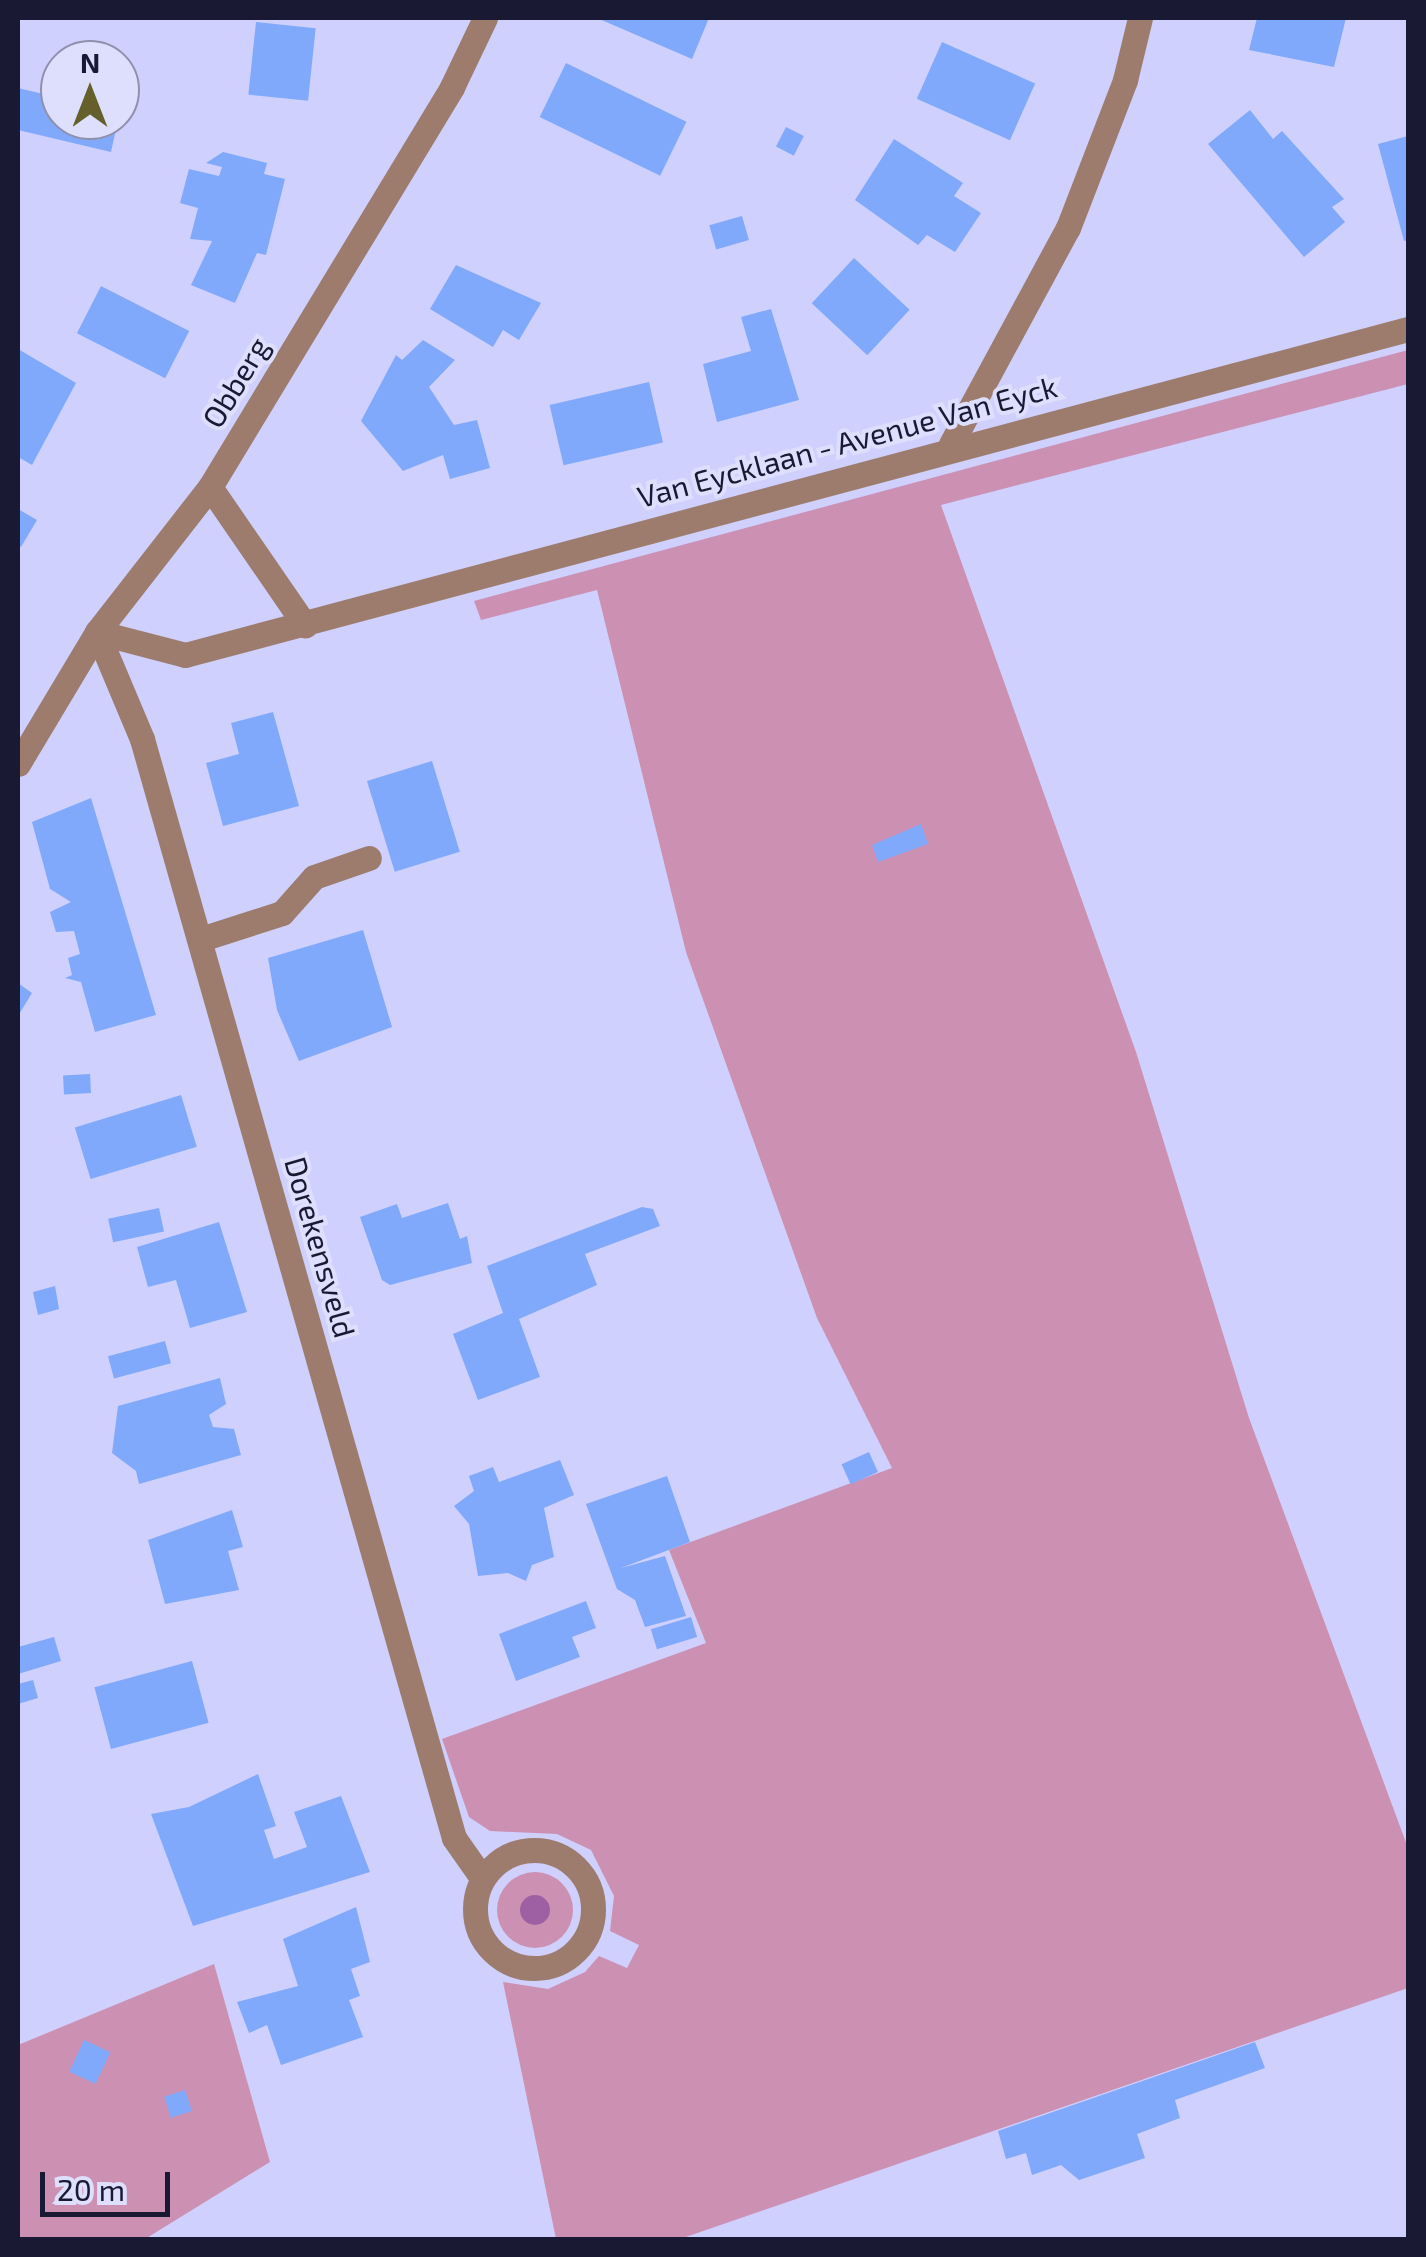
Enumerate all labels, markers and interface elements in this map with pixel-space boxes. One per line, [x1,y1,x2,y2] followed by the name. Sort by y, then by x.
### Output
[40,40,140,140] north arrow
[80,45,100,79] text: N
[194,330,276,434] street label: Obberg
[633,367,1061,515] street label: Van Eycklaan - Avenue Van Eyck
[278,1153,364,1341] street label: Dorekensveld
[45,2152,175,2214] scale bar
[57,2171,125,2207] text: 20 m

